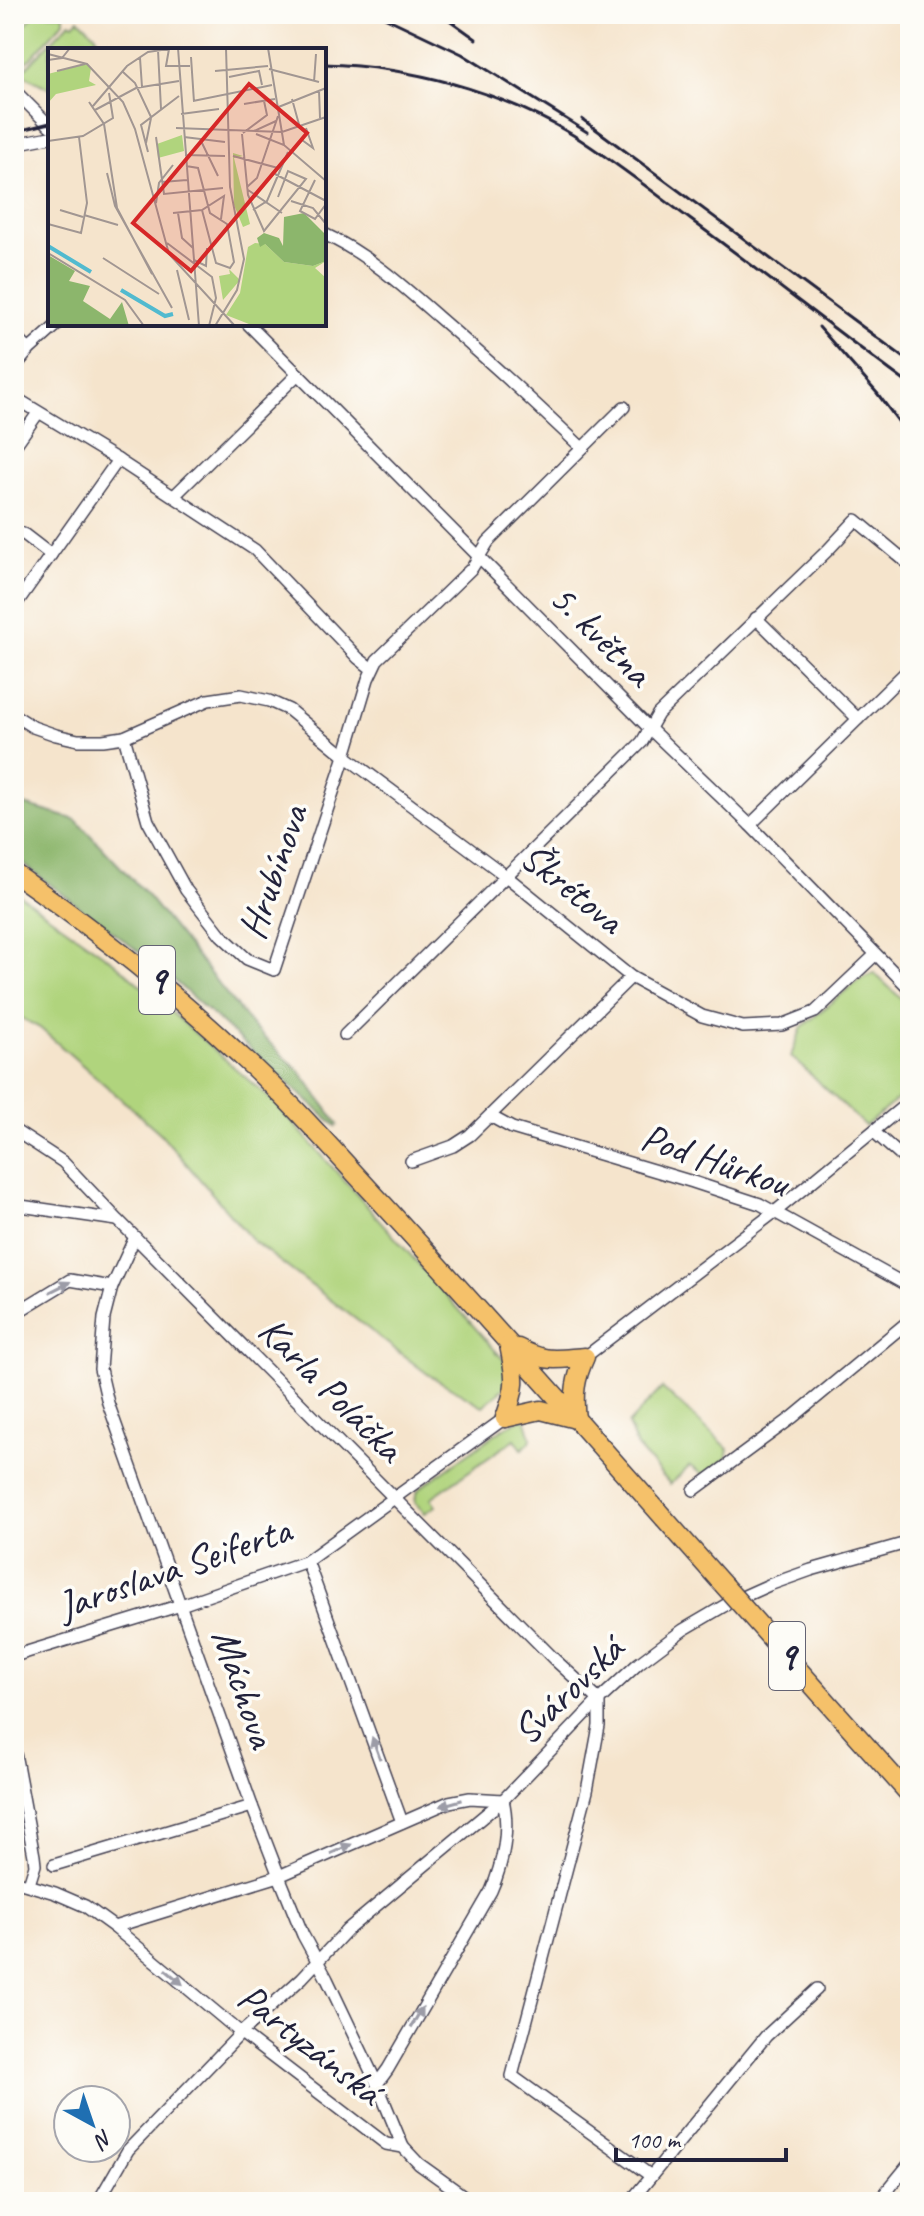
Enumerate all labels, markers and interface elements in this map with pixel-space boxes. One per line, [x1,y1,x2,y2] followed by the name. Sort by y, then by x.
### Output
[48,48,326,326] inset map
[539,573,665,699] street label: 5. května
[227,796,320,945] street label: Hrubínova
[510,831,636,946] street label: Škrétova
[139,946,175,1014] road number: 9
[635,1112,797,1209] street label: Pod Hůrkou
[49,1280,72,1293] one-way arrow
[248,1306,416,1474] street label: Karla Poláčka
[49,1504,300,1632] street label: Jaroslava Seiferta
[200,1622,288,1757] street label: Máchova
[502,1622,637,1755] street label: Svárovská
[769,1622,805,1690] road number: 9
[369,1736,381,1760] one-way arrow
[438,1797,463,1809] one-way arrow
[329,1842,353,1856] one-way arrow
[163,1968,183,1985] one-way arrow
[228,1972,395,2118] street label: Partyzánská
[410,2006,424,2028] one-way arrow
[52,2084,132,2164] north arrow
[616,2112,786,2162] scale bar
[87,2123,118,2156] text: N
[628,2125,682,2155] text: 100 m

